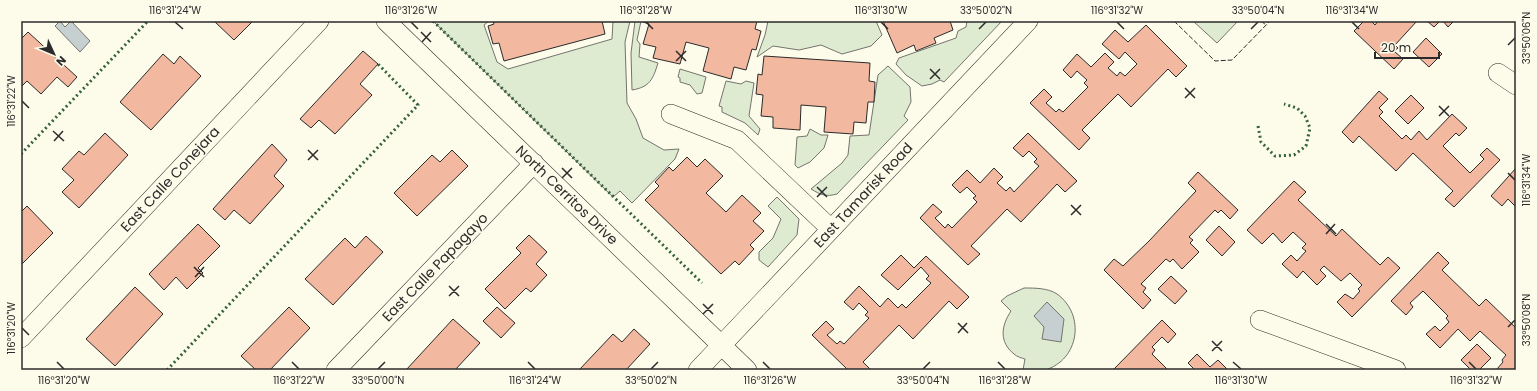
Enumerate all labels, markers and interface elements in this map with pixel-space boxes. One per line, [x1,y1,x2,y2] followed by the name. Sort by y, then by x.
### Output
[149,3,201,18] text: 116°31'24"W
[385,3,437,18] text: 116°31'26"W
[620,3,672,18] text: 116°31'28"W
[855,3,907,18] text: 116°31'30"W
[960,3,1012,18] text: 33°50'02"N
[1091,3,1143,18] text: 116°31'32"W
[1232,3,1284,18] text: 33°50'04"N
[1326,3,1378,18] text: 116°31'34"W
[1519,12,1534,64] text: 33°50'06"N
[34,34,74,74] north arrow
[1375,34,1439,60] scale bar
[1381,39,1411,56] text: 20 m
[53,52,70,69] text: N
[4,75,19,127] text: 116°31'22"W
[116,122,224,236] street label: East Calle Conejara
[809,138,917,252] street label: East Tamarisk Road
[511,141,623,249] street label: North Cerritos Drive
[1519,154,1534,206] text: 116°31'34"W
[378,208,492,326] street label: East Calle Papagayo
[1519,294,1534,346] text: 33°50'08"N
[4,302,19,354] text: 116°31'20"W
[38,373,90,388] text: 116°31'20"W
[273,373,325,388] text: 116°31'22"W
[352,373,404,388] text: 33°50'00"N
[509,373,561,388] text: 116°31'24"W
[625,373,677,388] text: 33°50'02"N
[744,373,796,388] text: 116°31'26"W
[897,373,949,388] text: 33°50'04"N
[979,373,1031,388] text: 116°31'28"W
[1215,373,1267,388] text: 116°31'30"W
[1450,373,1502,388] text: 116°31'32"W

